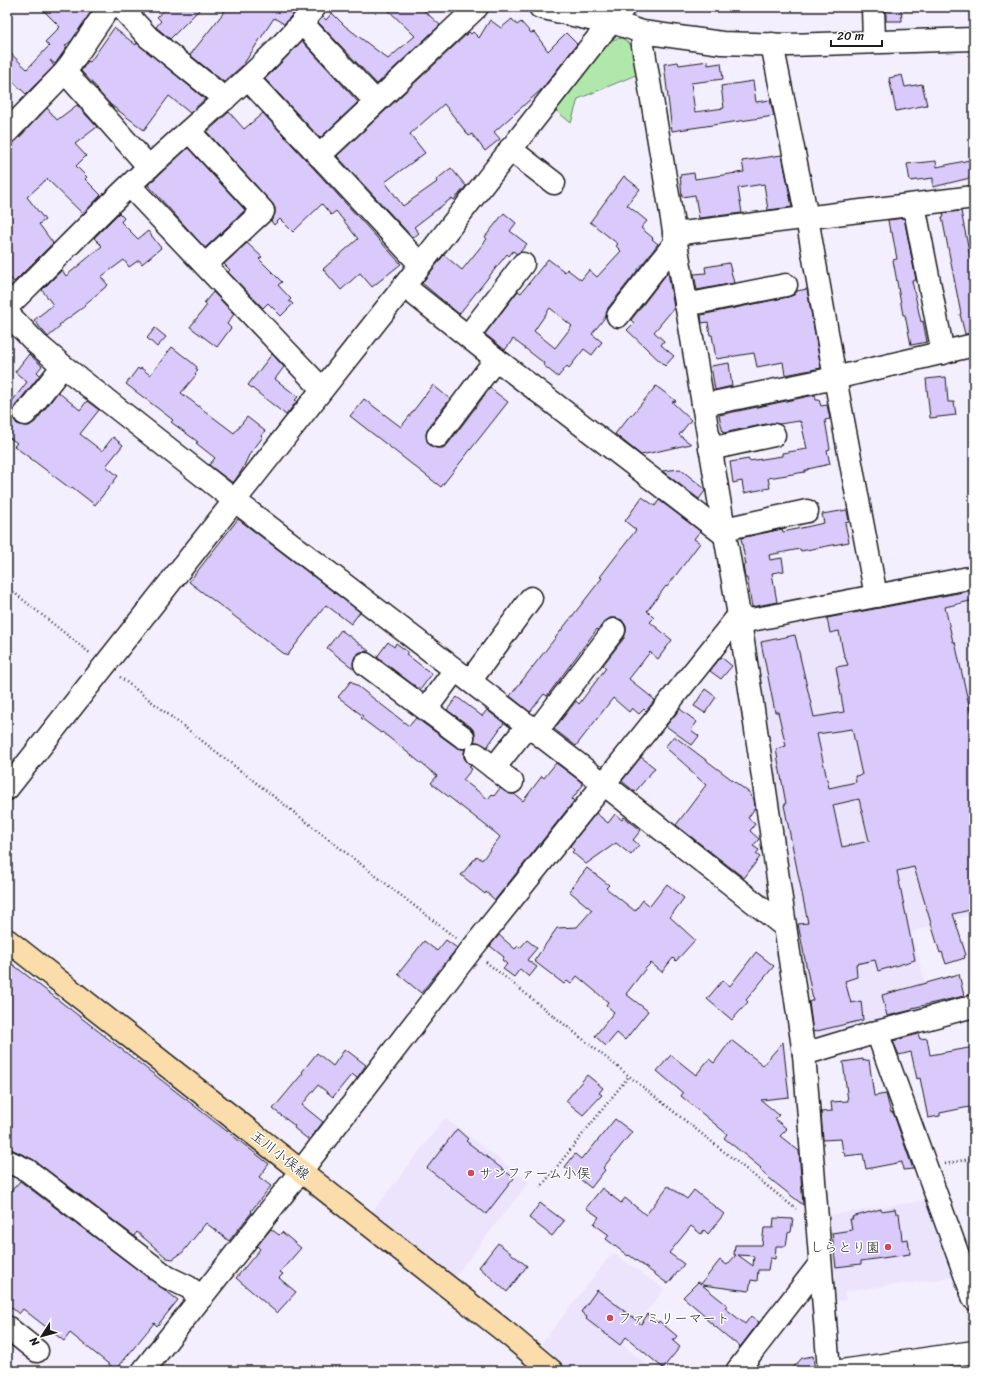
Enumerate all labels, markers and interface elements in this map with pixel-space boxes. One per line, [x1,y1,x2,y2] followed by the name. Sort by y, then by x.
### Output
[831,22,882,48] scale bar
[837,25,864,47] text: 20 m
[245,1124,315,1186] street label: 玉川小俣線
[479,1161,590,1186] place label: サンファーム小俣
[466,1168,476,1178] marker: サンファーム小俣
[810,1235,880,1260] place label: しらとり園
[883,1242,893,1252] marker: しらとり園
[618,1306,730,1331] place label: ファミリーマート
[605,1313,615,1323] marker: ファミリーマート
[22,1316,62,1356] north arrow
[24,1333,45,1351] text: N

